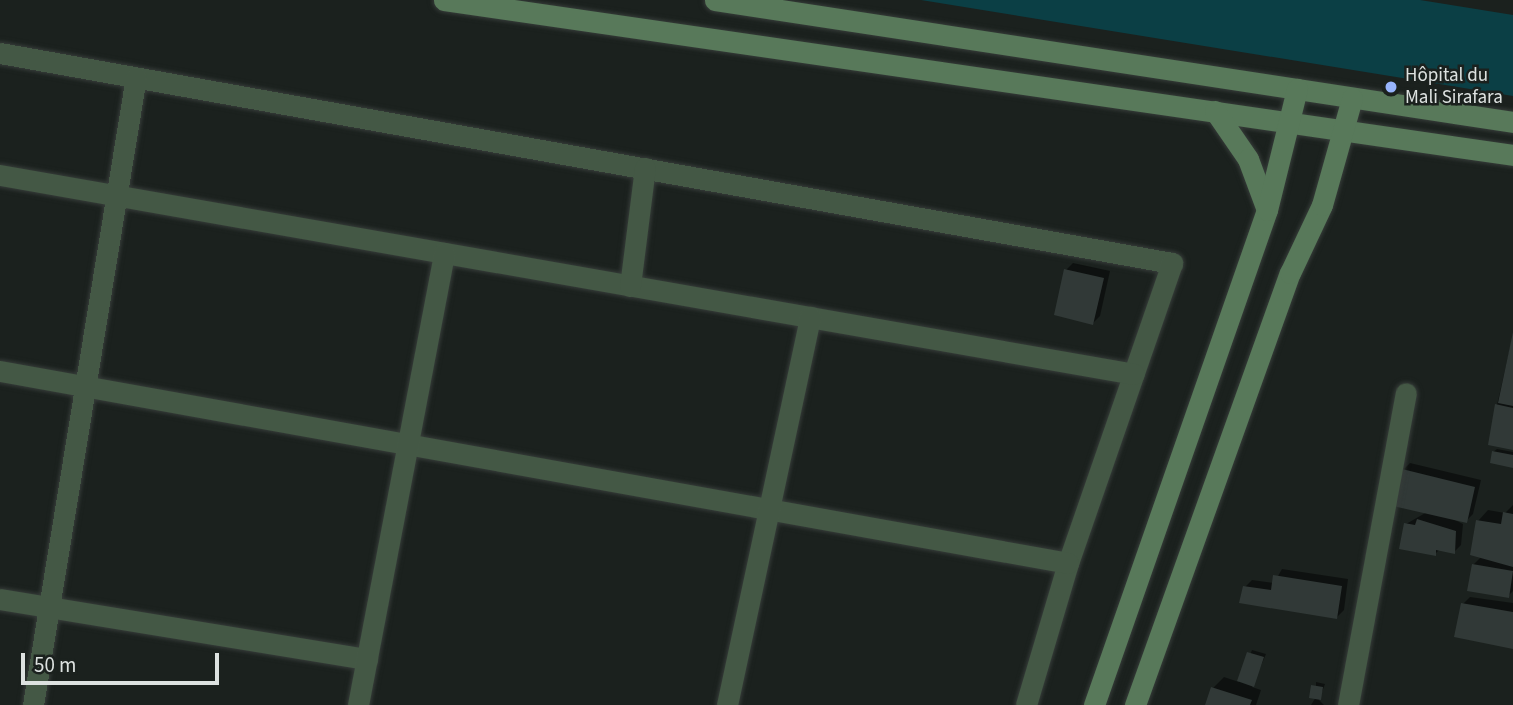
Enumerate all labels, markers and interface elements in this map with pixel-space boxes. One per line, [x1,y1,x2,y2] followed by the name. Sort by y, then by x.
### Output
[1405,65,1503,109] place label: Hôpital du Mali Sirafara
[1383,79,1399,95] marker: Hôpital du Mali Sirafara
[24,638,222,682] scale bar
[34,650,76,680] text: 50 m

